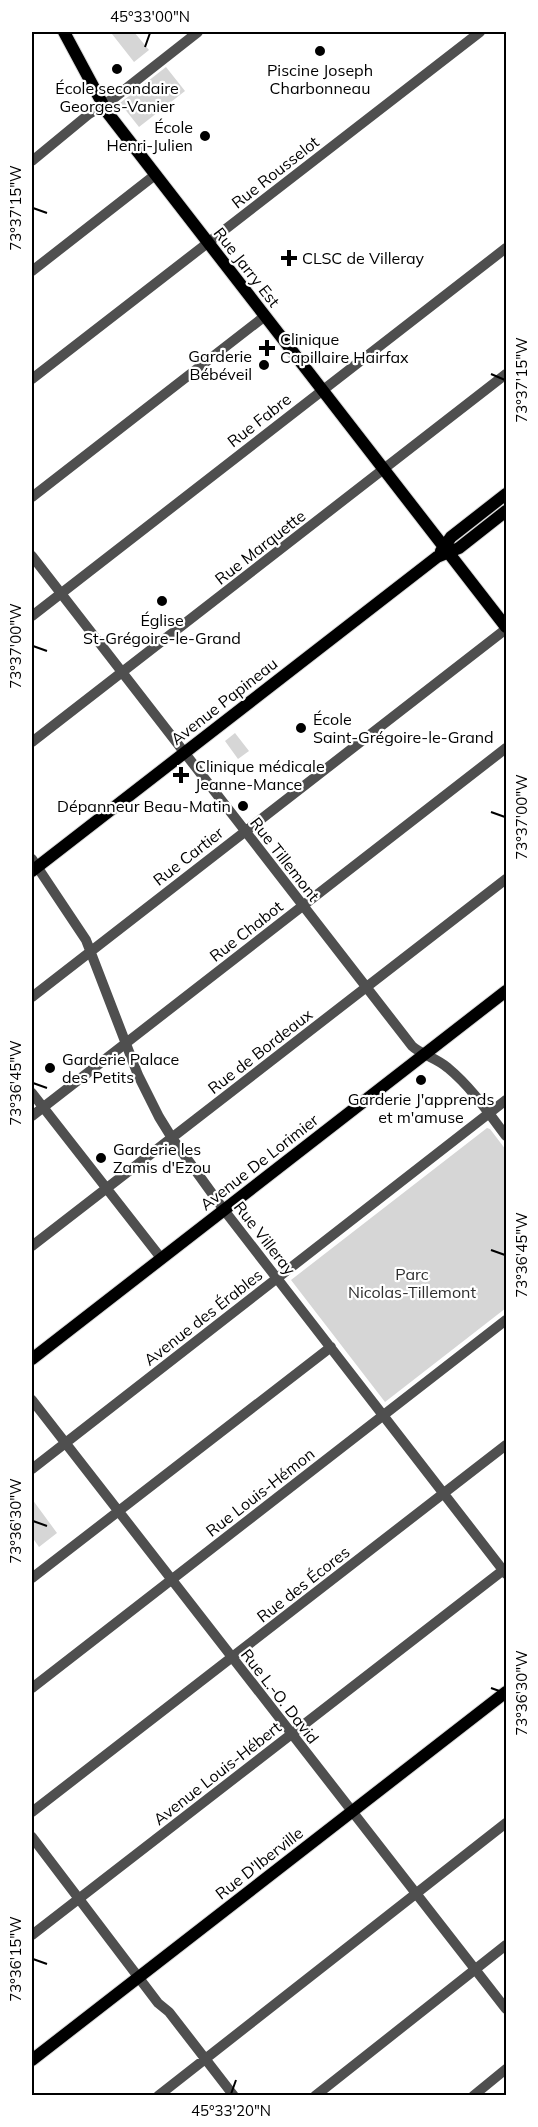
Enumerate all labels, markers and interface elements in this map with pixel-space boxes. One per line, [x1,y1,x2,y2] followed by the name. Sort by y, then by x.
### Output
[110,7,190,26] text: 45°33'00"N
[313,44,327,58] marker: Piscine Joseph Charbonneau
[267,60,373,98] place label: Piscine Joseph Charbonneau
[110,62,124,76] marker: École secondaire Georges-Vanier
[55,78,179,116] place label: École secondaire Georges-Vanier
[106,117,193,155] place label: École Henri-Julien
[198,129,212,143] marker: École Henri-Julien
[227,131,323,212] street label: Rue Rousselot
[6,165,25,251] text: 73°37'15"W
[210,223,285,311] street label: Rue Jarry Est
[302,248,424,268] place label: CLSC de Villeray
[280,249,298,267] marker: CLSC de Villeray
[280,329,409,367] place label: Clinique Capillaire Hairfax
[512,337,531,423] text: 73°37'15"W
[258,339,276,357] marker: Clinique Capillaire Hairfax
[188,346,252,384] place label: Garderie Bébéveil
[257,358,271,372] marker: Garderie Bébéveil
[223,389,295,451] street label: Rue Fabre
[211,505,309,589] street label: Rue Marquette
[155,594,169,608] marker: Église St-Grégoire-le-Grand
[6,603,25,689] text: 73°37'00"W
[83,610,241,648] place label: Église St-Grégoire-le-Grand
[167,653,281,749] street label: Avenue Papineau
[313,709,494,747] place label: École Saint-Grégoire-le-Grand
[294,721,308,735] marker: École Saint-Grégoire-le-Grand
[195,756,325,794] place label: Clinique médicale Jeanne-Mance
[172,766,190,784] marker: Clinique médicale Jeanne-Mance
[512,774,531,860] text: 73°37'00"W
[57,796,231,816] place label: Dépanneur Beau-Matin
[236,799,250,813] marker: Dépanneur Beau-Matin
[246,813,324,905] street label: Rue Tillemont
[149,822,227,890] street label: Rue Cartier
[205,896,287,966] street label: Rue Chabot
[204,1004,317,1098] street label: Rue de Bordeaux
[6,1040,25,1126] text: 73°36'45"W
[62,1049,179,1087] place label: Garderie Palace des Petits
[43,1061,57,1075] marker: Garderie Palace des Petits
[414,1073,428,1087] marker: Garderie J'apprends et m'amuse
[348,1089,494,1127] place label: Garderie J'apprends et m'amuse
[196,1110,322,1214] street label: Avenue De Lorimier
[113,1139,211,1177] place label: Garderie les Zamis d'Ezou
[94,1151,108,1165] marker: Garderie les Zamis d'Ezou
[230,1197,300,1279] street label: Rue Villeray
[512,1212,531,1298] text: 73°36'45"W
[140,1264,266,1370] street label: Avenue des Érables
[348,1264,476,1302] park label: Parc Nicolas-Tillemont
[202,1443,318,1541] street label: Rue Louis-Hémon
[6,1478,25,1564] text: 73°36'30"W
[253,1542,353,1626] street label: Rue des Écores
[237,1645,323,1747] street label: Rue L.-O. David
[512,1650,531,1736] text: 73°36'30"W
[149,1717,285,1829] street label: Avenue Louis-Hébert
[211,1822,307,1904] street label: Rue D'Iberville
[6,1916,25,2002] text: 73°36'15"W
[191,2101,271,2120] text: 45°33'20"N

